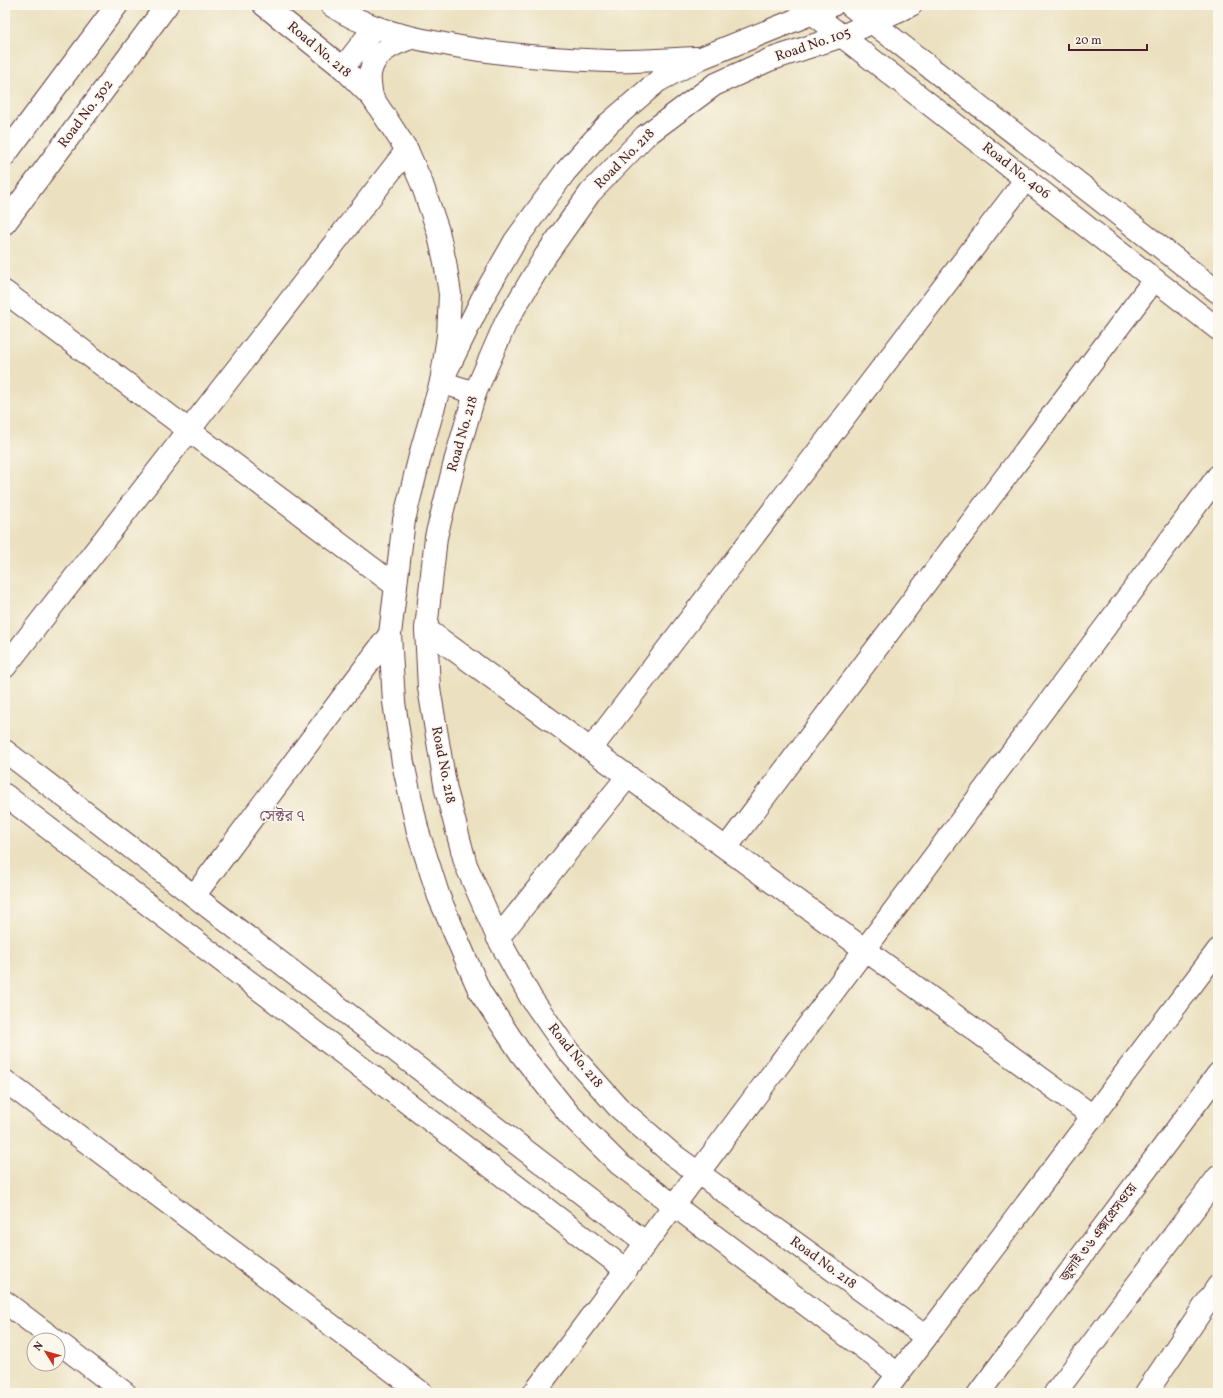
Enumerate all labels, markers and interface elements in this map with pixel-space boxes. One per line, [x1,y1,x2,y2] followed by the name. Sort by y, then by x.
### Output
[283,18,355,82] street label: Road No. 218
[773,23,853,67] street label: Road No. 105
[1069,26,1147,52] scale bar
[1075,33,1102,49] text: 20 m
[54,76,118,152] street label: Road No. 302
[591,125,659,193] street label: Road No. 218
[978,138,1054,204] street label: Road No. 406
[443,394,483,474] street label: Road No. 218
[426,725,460,805] street label: Road No. 218
[259,806,305,828] district label: সেক্টর ৭
[543,1020,607,1092] street label: Road No. 218
[1054,1179,1143,1287] street label: জুলাই ৩৬ এক্সপ্রেসওয়ে
[786,1232,860,1294] street label: Road No. 218
[26,1332,66,1372] north arrow
[31,1339,48,1355] text: N

